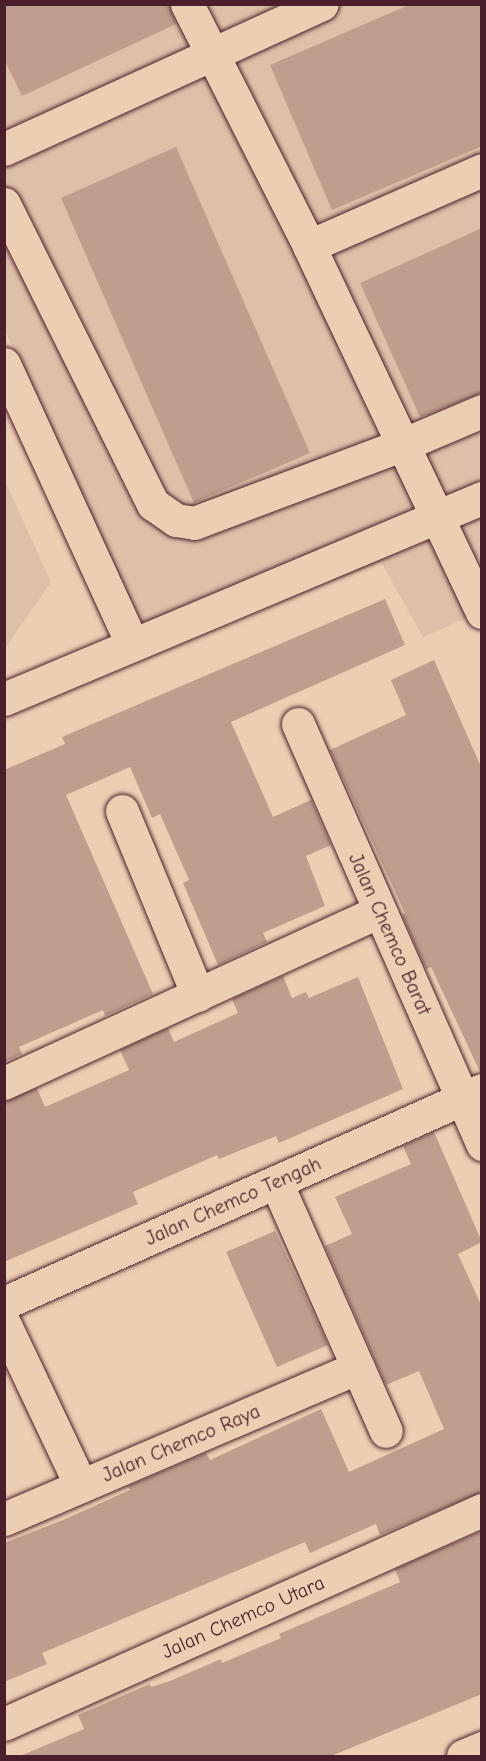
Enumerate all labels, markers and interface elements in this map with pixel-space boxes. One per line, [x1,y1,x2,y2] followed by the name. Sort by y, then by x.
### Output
[344,849,436,1019] street label: Jalan Chemco Barat
[141,1151,325,1251] street label: Jalan Chemco Tengah
[98,1399,264,1487] street label: Jalan Chemco Raya
[158,1570,328,1664] street label: Jalan Chemco Utara

